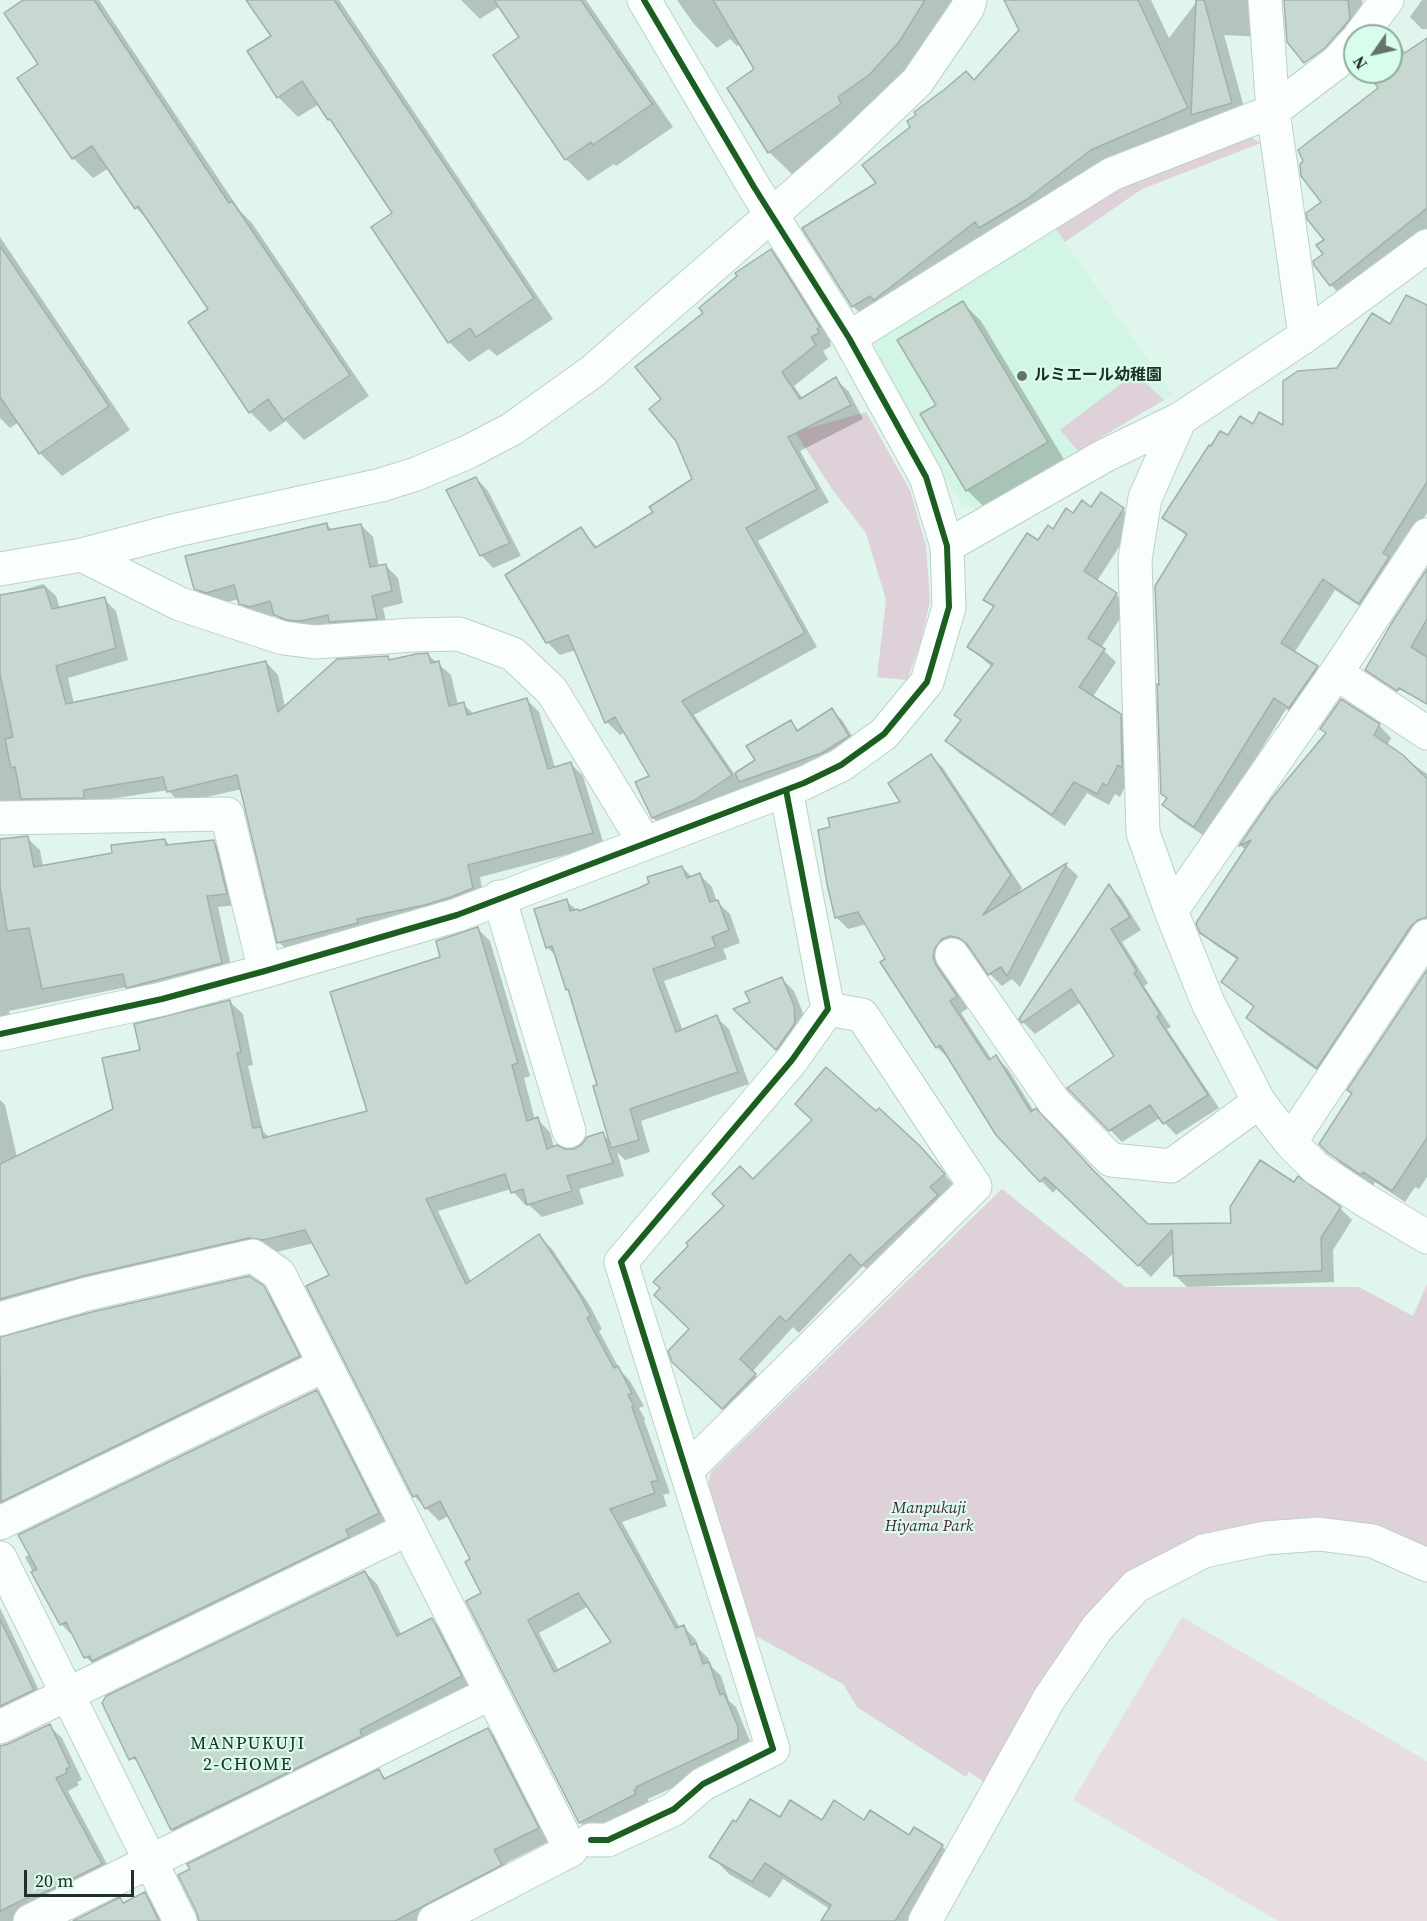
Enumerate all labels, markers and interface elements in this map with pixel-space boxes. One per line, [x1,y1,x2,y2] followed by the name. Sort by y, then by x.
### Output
[1343,24,1403,84] north arrow
[1347,52,1372,74] text: N
[1034,366,1162,386] place label: ルミエール幼稚園
[1015,369,1029,383] marker: ルミエール幼稚園
[885,1499,973,1537] park label: Manpukuji Hiyama Park
[190,1733,306,1776] district label: MANPUKUJI 2-CHOME
[27,1858,136,1896] scale bar
[35,1868,73,1893] text: 20 m

